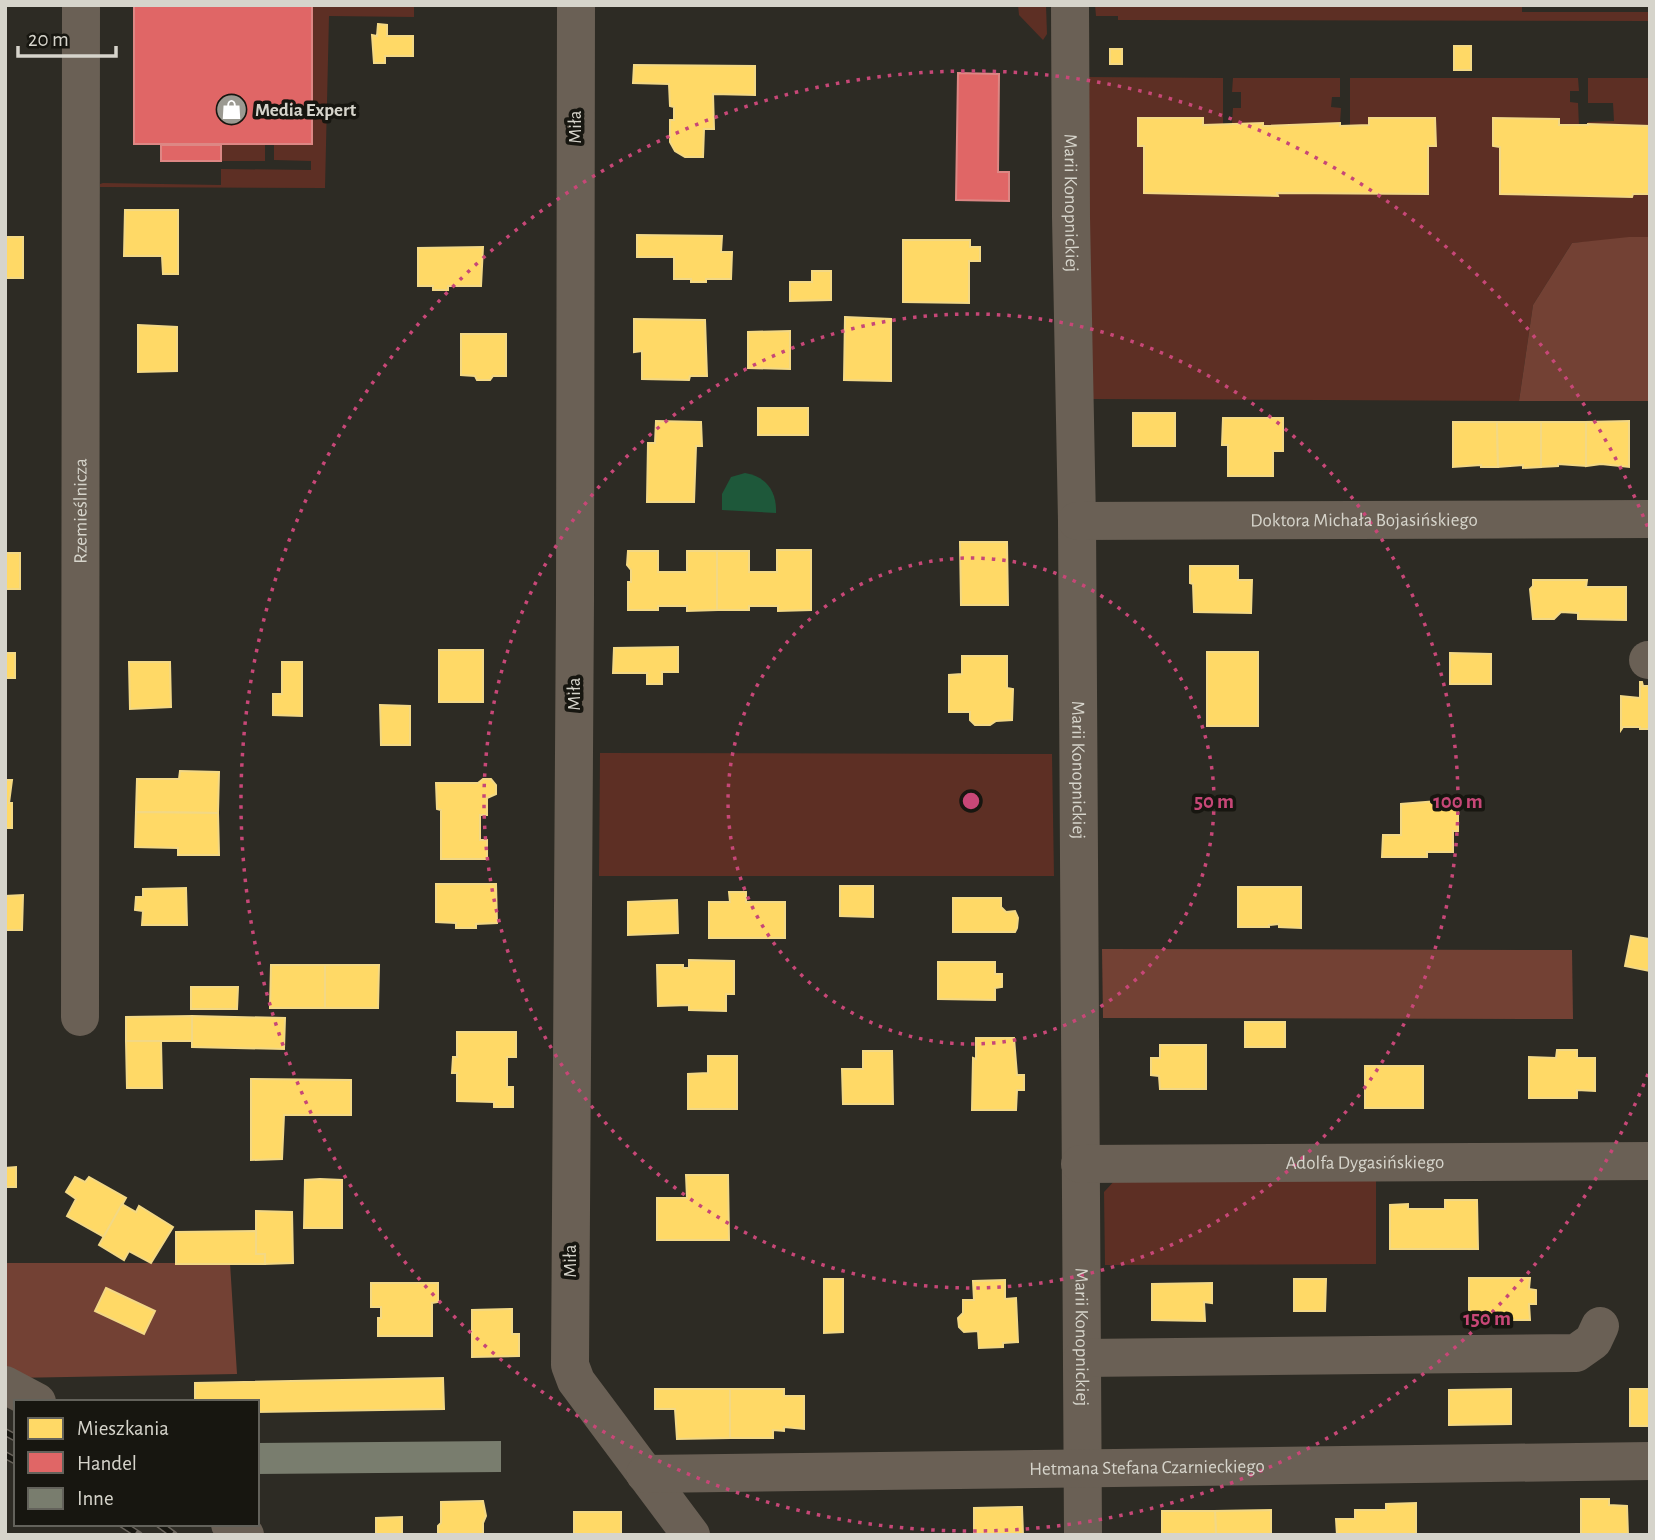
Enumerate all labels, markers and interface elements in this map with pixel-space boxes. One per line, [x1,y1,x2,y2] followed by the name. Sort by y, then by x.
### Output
[18,14,116,58] scale bar
[28,29,69,50] text: 20 m
[215,93,249,127] shop icon: Media Expert
[255,101,357,120] place label: Media Expert
[566,110,585,144] street label: Miła
[1061,134,1082,272] street label: Marii Konopnickiej
[71,458,90,564] street label: Rzemieślnicza
[1250,510,1478,530] street label: Doktora Michała Bojasińskiego
[565,677,584,711] street label: Miła
[1069,701,1088,839] street label: Marii Konopnickiej
[959,789,983,813] centre of rings
[1194,791,1234,812] text: 50 m
[1433,791,1483,812] text: 100 m
[1286,1153,1444,1172] street label: Adolfa Dygasińskiego
[561,1244,580,1278] street label: Miła
[1072,1268,1092,1406] street label: Marii Konopnickiej
[1463,1308,1511,1329] text: 150 m
[14,1400,259,1526] legend
[77,1418,169,1439] text: Mieszkania
[77,1453,137,1474] text: Handel
[1029,1456,1265,1479] street label: Hetmana Stefana Czarnieckiego
[77,1488,114,1509] text: Inne

